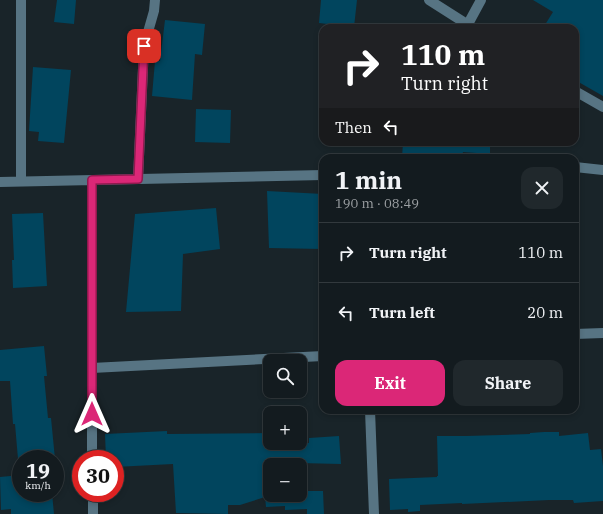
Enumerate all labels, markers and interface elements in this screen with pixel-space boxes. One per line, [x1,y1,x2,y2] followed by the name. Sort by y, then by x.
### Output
[127,29,161,63] pin
[133,35,155,57] icon: arrive
[401,36,485,73] text: 110 m
[335,40,387,92] icon: right
[401,72,488,95] text: Turn right
[380,116,402,138] icon: left
[335,118,372,137] text: Then
[335,164,402,196] text: 1 min
[521,167,563,209] button: close
[335,195,419,212] text: 190 m · 08:49
[335,242,357,264] icon: right
[369,243,447,262] text: Turn right
[518,243,563,262] text: 110 m
[335,302,357,324] icon: left
[369,303,435,322] text: Turn left
[527,303,563,322] text: 20 m
[263,354,307,502] map controls
[263,354,307,398] button: search
[335,360,445,406] button: Exit
[453,360,563,406] button: Share
[71,393,113,435] position arrow
[263,406,307,450] button: +
[72,450,124,502] speed limit sign: 30
[26,457,50,484] text: 19
[263,458,307,502] button: −
[25,479,51,492] text: km/h

